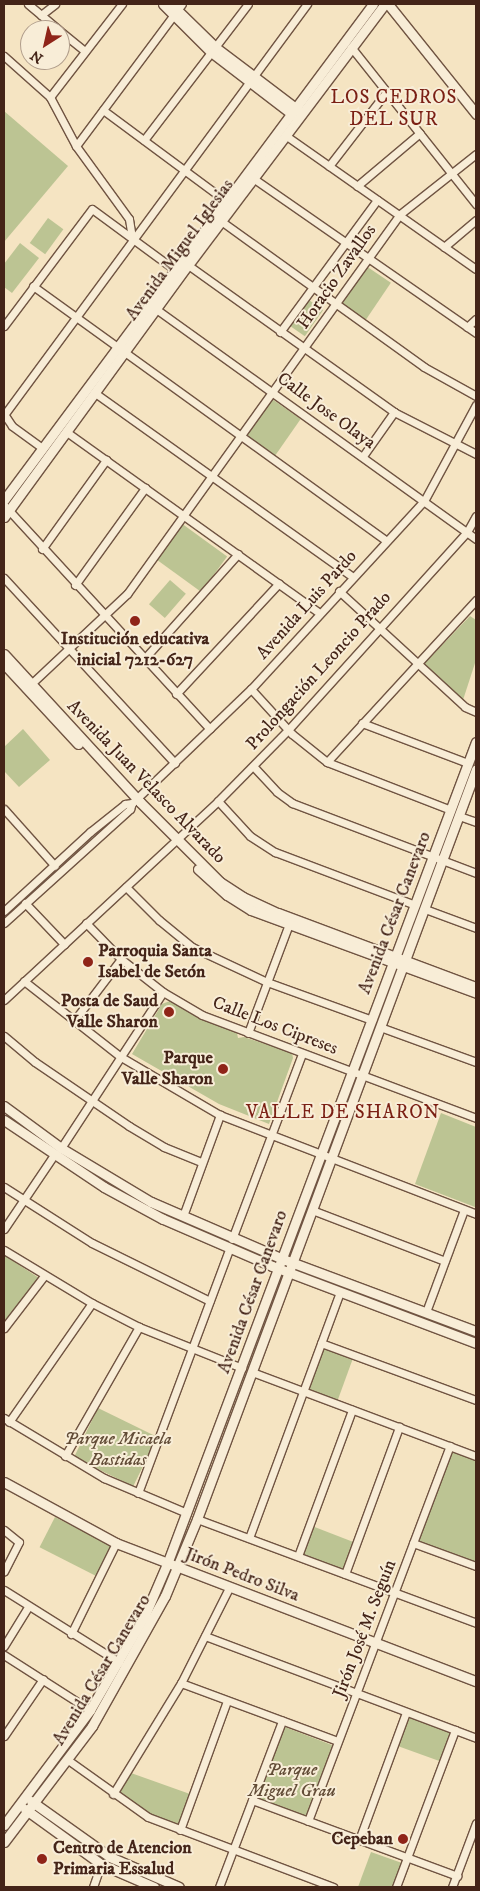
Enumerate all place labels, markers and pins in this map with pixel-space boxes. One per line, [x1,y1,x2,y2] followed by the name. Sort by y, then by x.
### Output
[129,615,141,627] marker: Institución educativa inicial 7212-627
[61,629,209,672] place label: Institución educativa inicial 7212-627
[98,941,212,984] place label: Parroquia Santa Isabel de Setón
[82,956,94,968] marker: Parroquia Santa Isabel de Setón
[61,991,158,1034] place label: Posta de Saud Valle Sharon
[162,1005,176,1019] marker: Posta de Saud Valle Sharon
[122,1048,213,1090] place label: Parque Valle Sharon
[217,1063,229,1075] marker: Parque Valle Sharon
[332,1828,393,1850] place label: Cepeban
[397,1833,409,1845] marker: Cepeban
[53,1838,192,1880] place label: Centro de Atencion Primaria Essalud
[35,1852,49,1866] marker: Centro de Atencion Primaria Essalud

